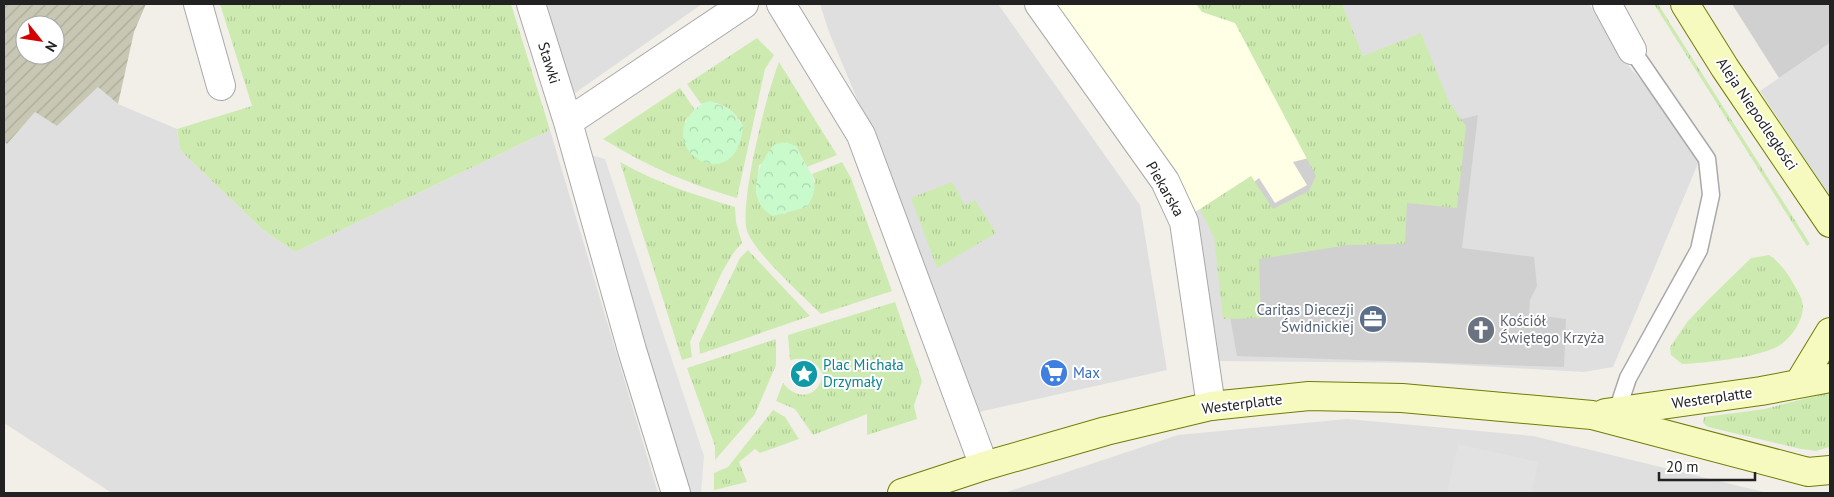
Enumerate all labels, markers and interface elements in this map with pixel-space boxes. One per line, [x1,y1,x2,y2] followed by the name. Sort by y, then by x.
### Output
[15,15,65,65] north arrow
[41,38,61,55] text: N
[534,40,565,86] street label: Stawki
[1713,54,1802,174] street label: Aleja Niepodległości
[1142,158,1189,220] street label: Piekarska
[1256,300,1354,336] place label: Caritas Diecezji Świdnickiej
[1358,304,1388,334] office icon: Caritas Diecezji Świdnickiej
[1500,311,1604,347] place label: Kościół Świętego Krzyża
[1466,315,1496,345] church icon: Kościół Świętego Krzyża
[823,355,904,391] place label: Plac Michała Drzymały
[1039,358,1069,388] supermarket icon: Max
[789,359,819,389] place icon: Plac Michała Drzymały
[1073,363,1100,382] place label: Max
[1671,382,1753,413] street label: Westerplatte
[1201,389,1283,418] street label: Westerplatte
[1659,450,1755,482] scale bar
[1666,457,1699,476] text: 20 m

